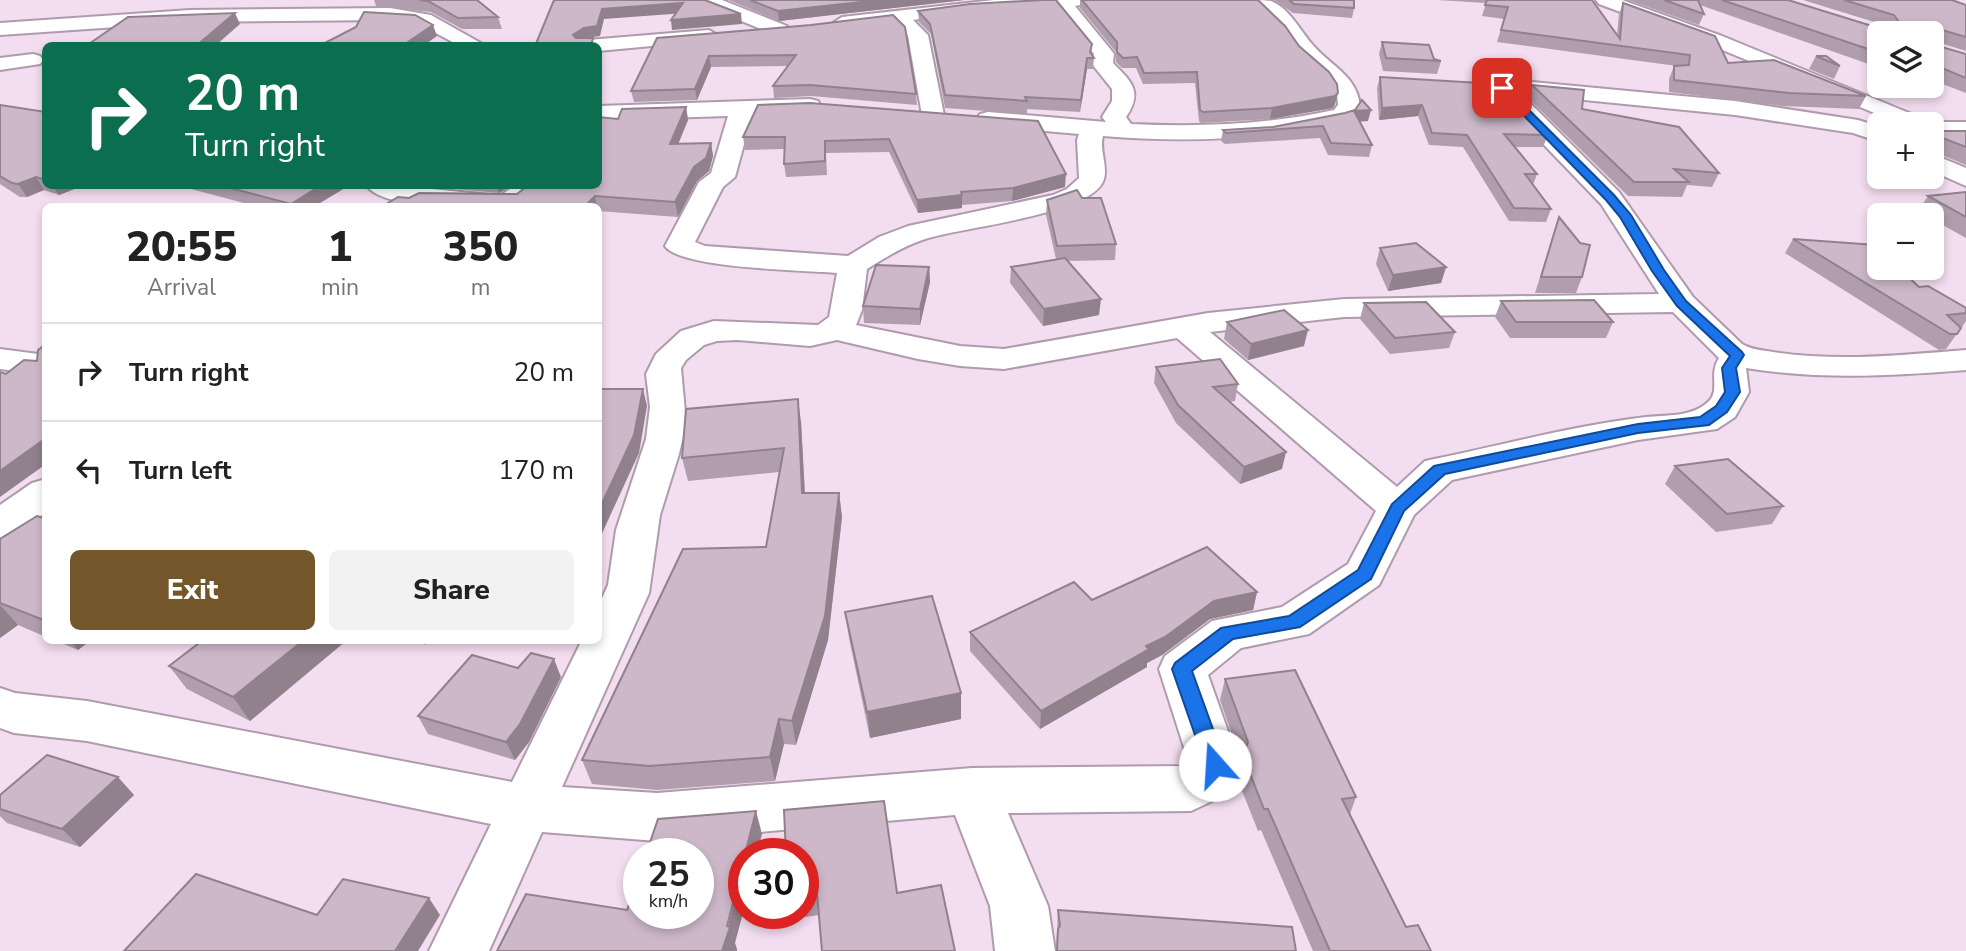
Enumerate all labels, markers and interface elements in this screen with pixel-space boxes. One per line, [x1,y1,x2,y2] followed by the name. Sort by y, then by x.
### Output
[1867,21,1944,280] map controls
[1867,21,1944,98] button: layers
[1472,58,1532,118] pin
[185,60,300,127] text: 20 m
[1483,69,1521,107] icon: arrive
[70,70,161,161] icon: right
[1867,112,1944,189] button: +
[185,124,325,167] text: Turn right
[1867,203,1944,280] button: −
[126,219,237,276] text: 20:55
[327,219,353,276] text: 1
[443,219,518,276] text: 350
[147,272,216,303] text: Arrival
[321,272,359,303] text: min
[471,272,490,303] text: m
[70,353,108,391] icon: right
[129,355,248,390] text: Turn right
[514,355,574,390] text: 20 m
[70,451,108,489] icon: left
[129,453,232,488] text: Turn left
[498,453,574,488] text: 170 m
[70,550,315,630] button: Exit
[329,550,574,630] button: Share
[1178,728,1252,802] position arrow
[728,838,819,929] speed limit sign: 30
[647,851,690,898] text: 25
[649,889,688,913] text: km/h

